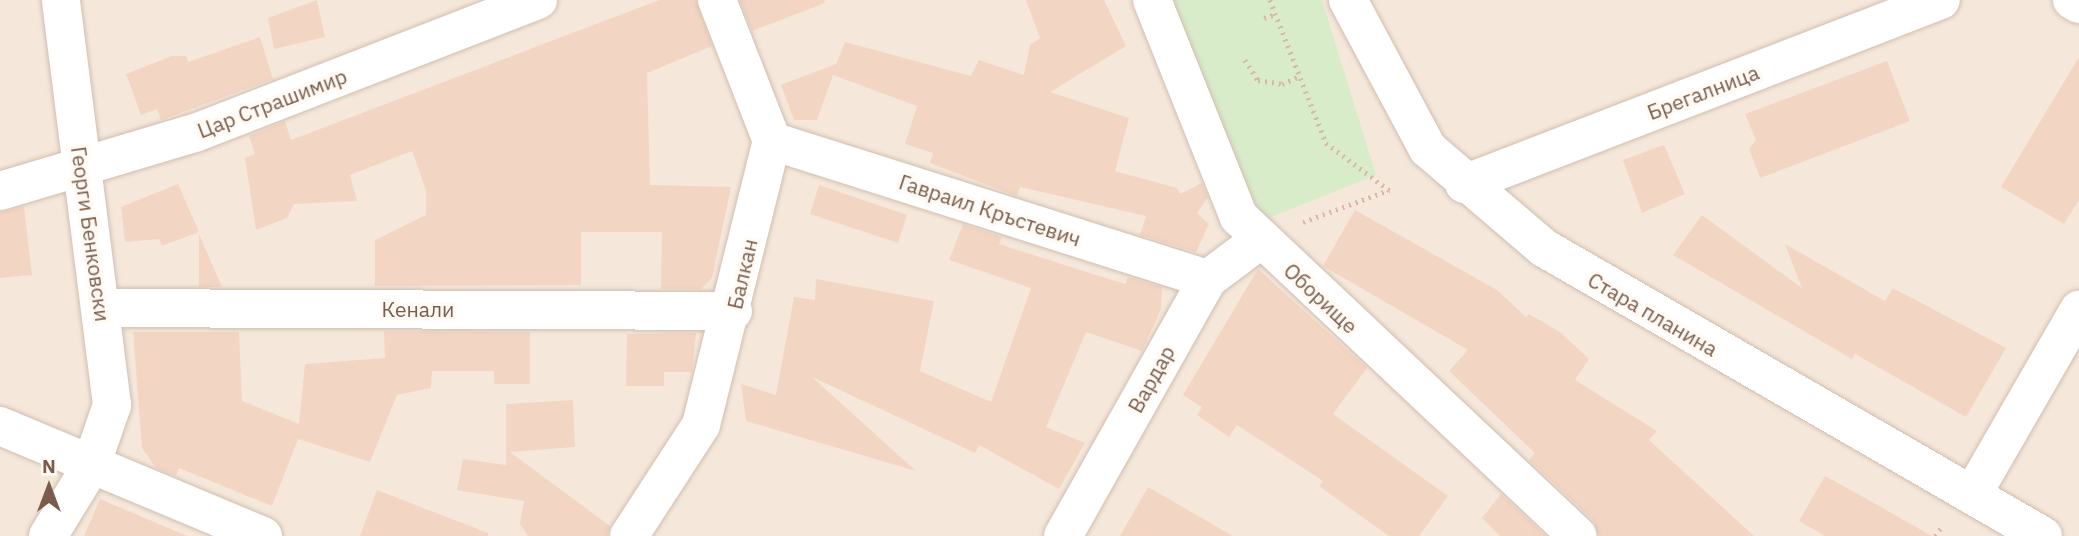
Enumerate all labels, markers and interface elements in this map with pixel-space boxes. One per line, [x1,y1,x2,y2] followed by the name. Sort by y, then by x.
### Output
[1644,59,1762,125] street label: Брегалница
[194,63,350,143] street label: Цар Страшимир
[66,145,116,323] street label: Георги Бенковски
[896,169,1084,251] street label: Гавраил Кръстевич
[722,236,762,312] street label: Балкан
[1279,257,1363,339] street label: Оборище
[1584,267,1722,361] street label: Стара планина
[382,296,454,322] street label: Кенали
[1122,341,1180,417] street label: Вардар
[14,452,84,522] north arrow
[42,454,56,478] text: N

